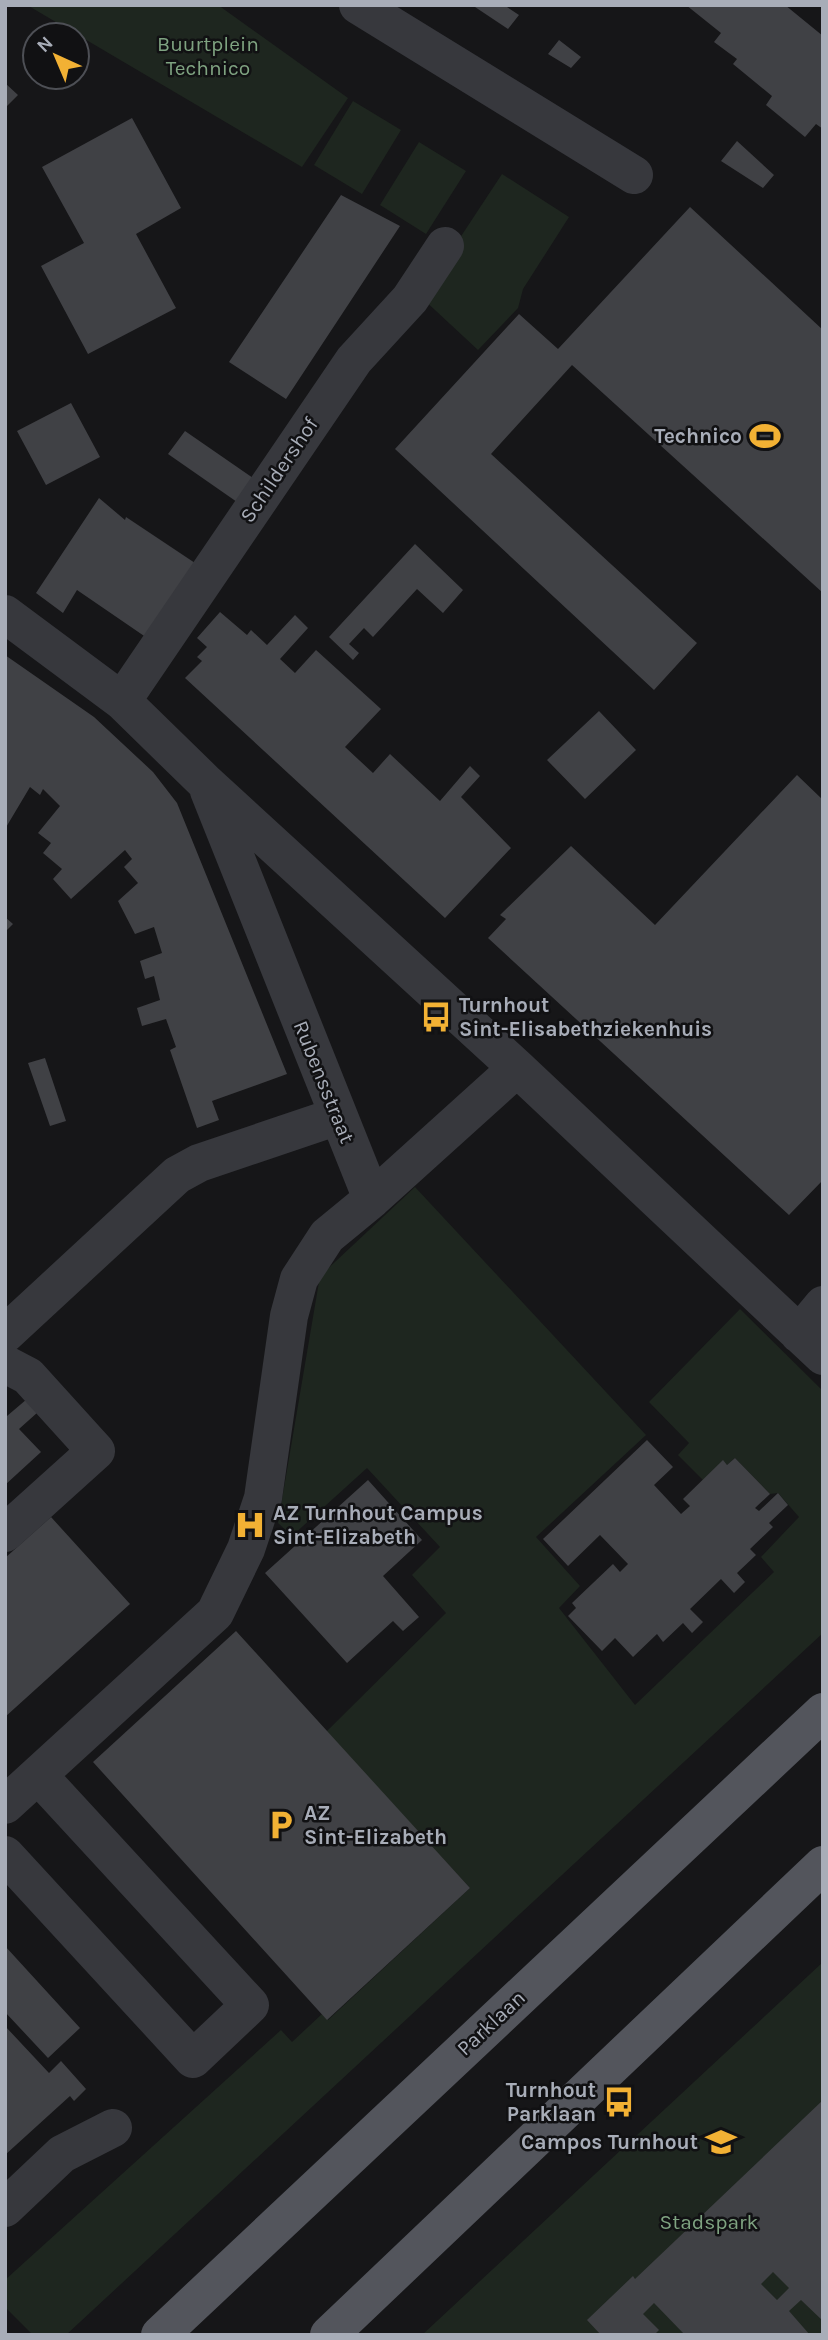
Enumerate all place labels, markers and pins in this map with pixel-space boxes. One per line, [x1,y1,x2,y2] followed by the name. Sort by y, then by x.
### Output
[748,419,782,453] sports icon: Technico
[654,424,742,448] place label: Technico
[459,993,712,1041] place label: Turnhout Sint-Elisabethziekenhuis
[419,1000,453,1034] bus stop icon: Turnhout Sint-Elisabethziekenhuis
[273,1501,483,1549] place label: AZ Turnhout Campus Sint-Elizabeth
[233,1508,267,1542] hospital icon: AZ Turnhout Campus Sint-Elizabeth
[304,1801,447,1849] place label: AZ Sint-Elizabeth
[264,1808,298,1842] parking icon: AZ Sint-Elizabeth
[506,2078,596,2126] place label: Turnhout Parklaan
[602,2085,636,2119] bus stop icon: Turnhout Parklaan
[704,2125,738,2159] school or university icon: Campos Turnhout
[521,2130,698,2154] place label: Campos Turnhout

